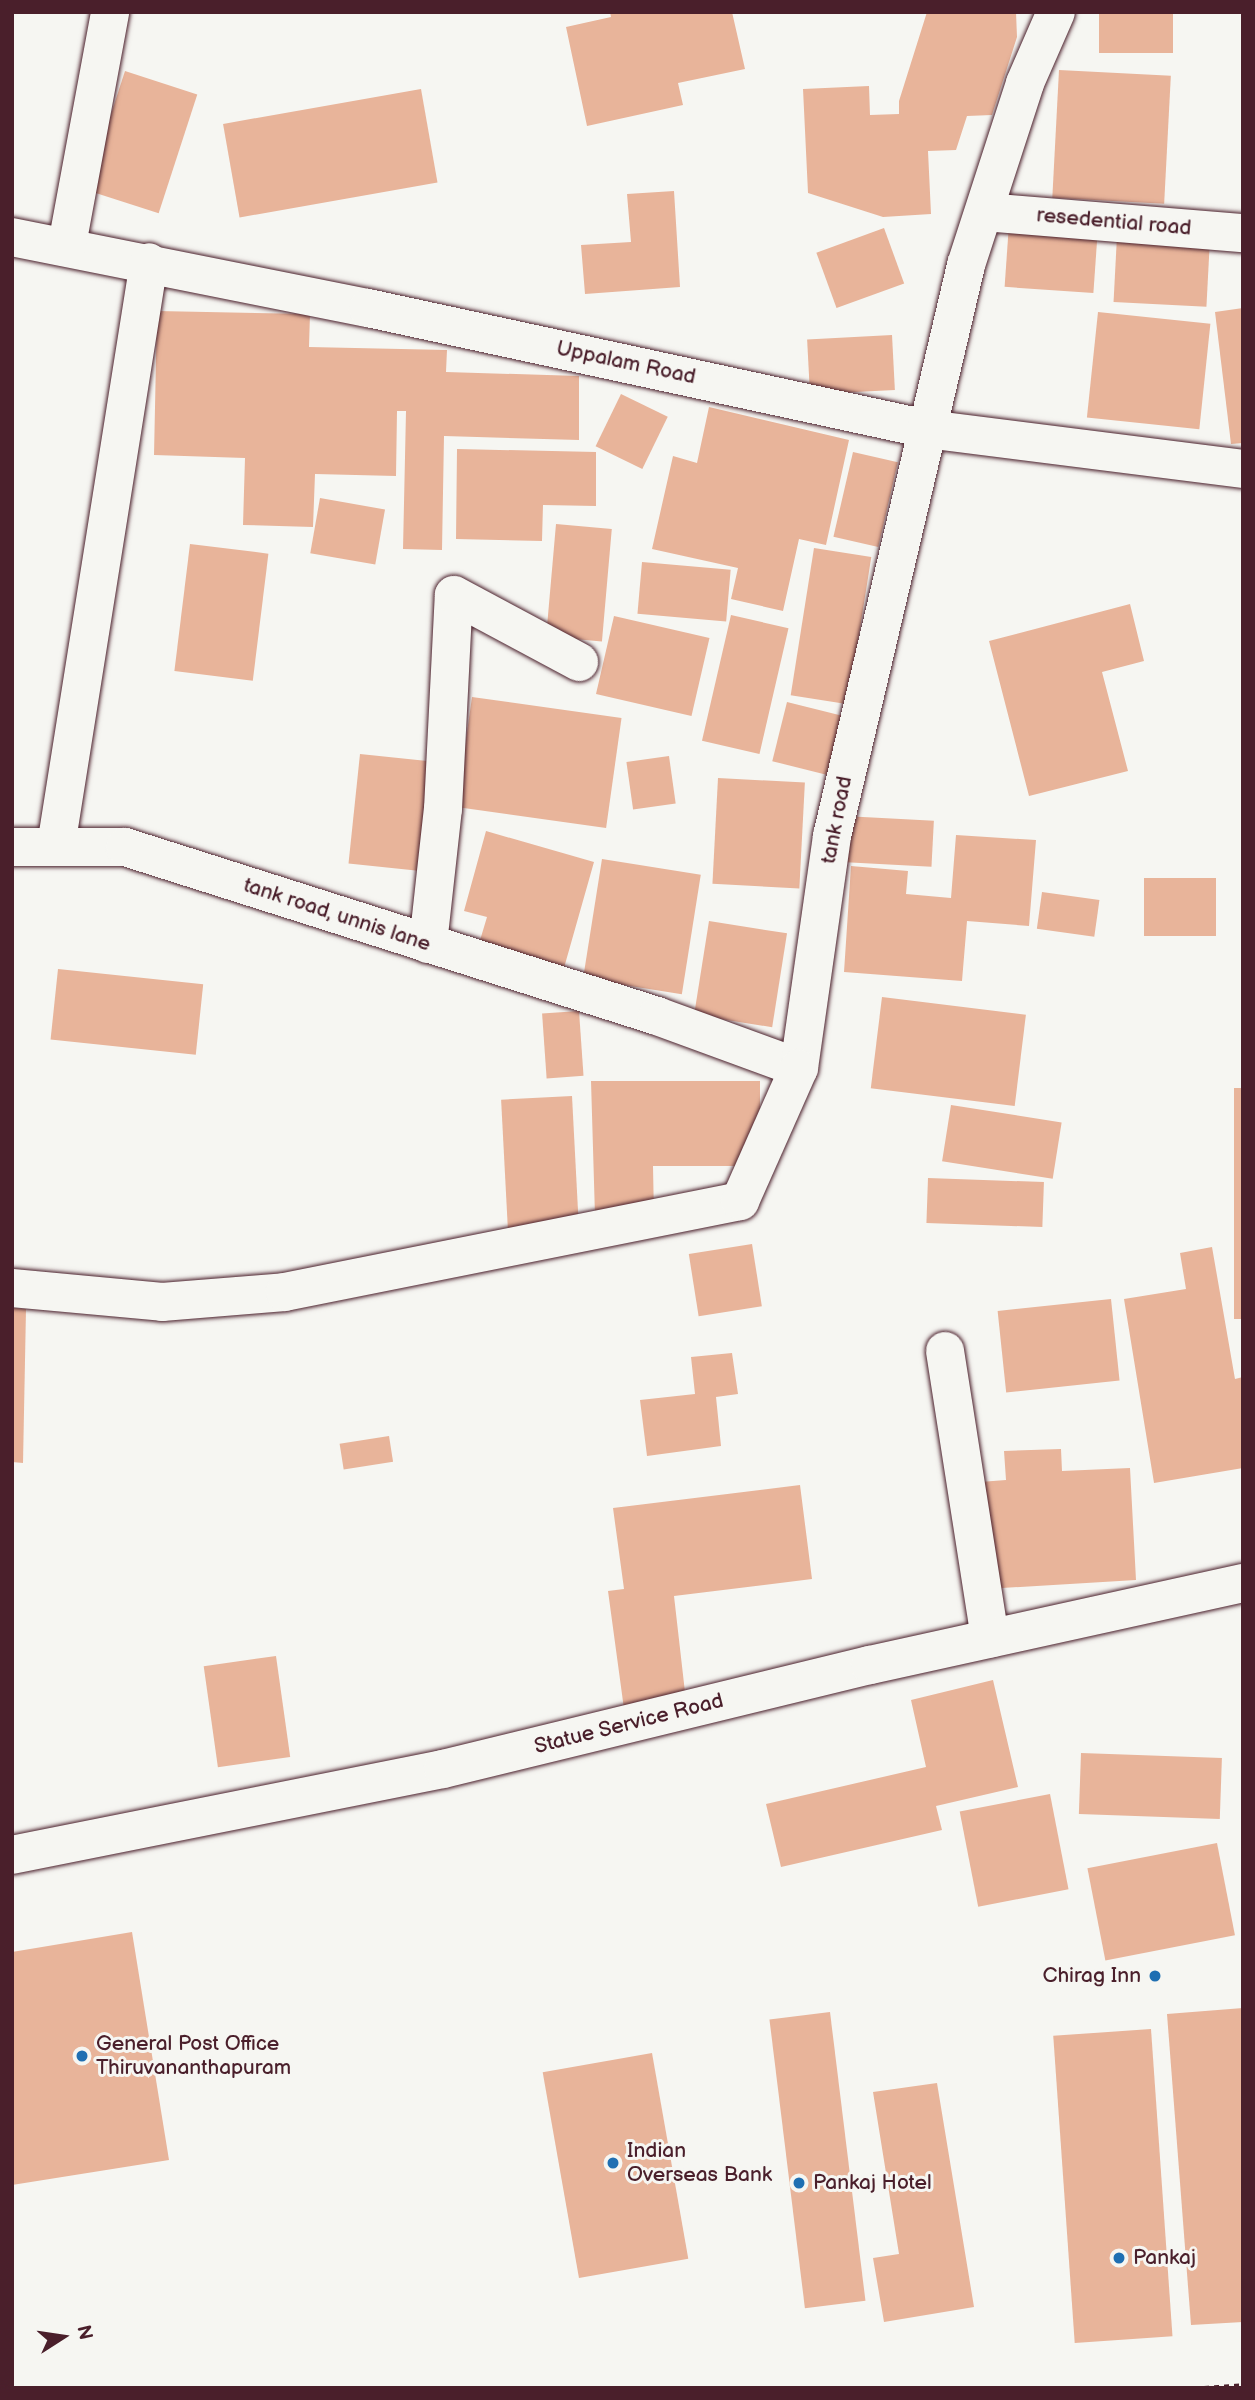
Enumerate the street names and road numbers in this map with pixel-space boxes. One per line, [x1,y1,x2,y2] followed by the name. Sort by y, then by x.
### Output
[1035,203,1193,241] street label: resedential road
[554,336,698,390] street label: Uppalam Road
[816,774,858,866] street label: tank road
[240,873,434,957] street label: tank road, unnis lane
[532,1688,726,1760] street label: Statue Service Road

